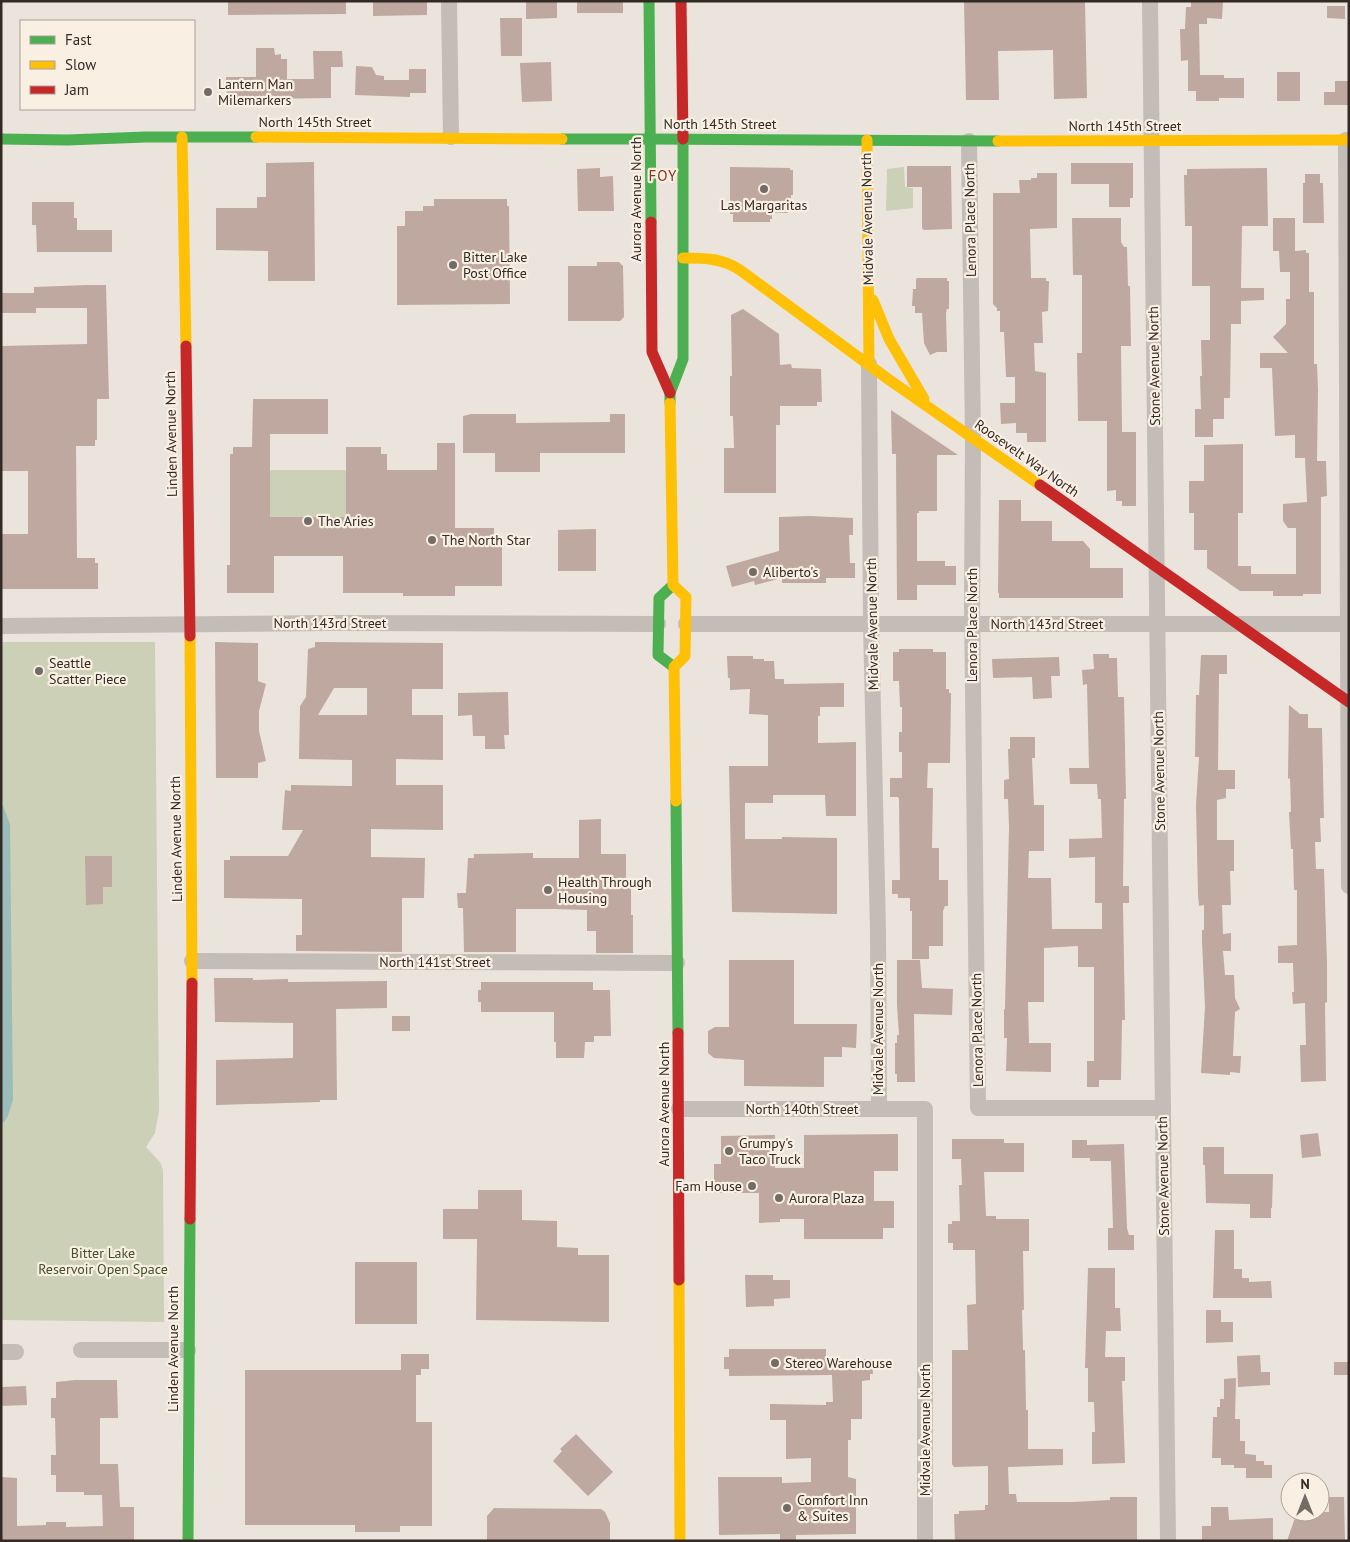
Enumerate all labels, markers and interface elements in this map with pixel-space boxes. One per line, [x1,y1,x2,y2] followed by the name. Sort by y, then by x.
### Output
[20,20,195,110] legend
[65,30,92,49] text: Fast
[65,55,96,74] text: Slow
[218,75,293,109] place label: Lantern Man Milemarkers
[64,80,89,99] text: Jam
[202,86,214,98] marker: Lantern Man Milemarkers
[258,113,372,131] street label: North 145th Street
[663,115,777,133] street label: North 145th Street
[1068,117,1182,135] street label: North 145th Street
[627,137,645,261] street label: Aurora Avenue North
[857,153,877,285] street label: Midvale Avenue North
[960,163,980,277] street label: Lenora Place North
[649,166,677,185] district label: FOY
[758,183,770,195] marker: Las Margaritas
[721,196,808,214] place label: Las Margaritas
[463,248,527,282] place label: Bitter Lake Post Office
[447,259,459,271] marker: Bitter Lake Post Office
[1144,306,1164,426] street label: Stone Avenue North
[161,371,181,497] street label: Linden Avenue North
[971,415,1083,501] street label: Roosevelt Way North
[318,512,374,530] place label: The Aries
[302,515,314,527] marker: The Aries
[442,531,531,549] place label: The North Star
[426,534,438,546] marker: The North Star
[862,558,882,690] street label: Midvale Avenue North
[763,563,818,581] place label: Aliberto's
[747,566,759,578] marker: Aliberto's
[963,568,981,682] street label: Lenora Place North
[274,614,387,632] street label: North 143rd Street
[991,615,1104,633] street label: North 143rd Street
[49,654,126,688] place label: Seattle Scatter Piece
[33,665,45,677] marker: Seattle Scatter Piece
[1149,711,1169,831] street label: Stone Avenue North
[166,776,186,902] street label: Linden Avenue North
[558,873,652,907] place label: Health Through Housing
[542,884,554,896] marker: Health Through Housing
[379,953,491,971] street label: North 141st Street
[869,963,887,1095] street label: Midvale Avenue North
[967,973,987,1087] street label: Lenora Place North
[655,1042,673,1166] street label: Aurora Avenue North
[745,1100,859,1118] street label: North 140th Street
[1153,1116,1173,1236] street label: Stone Avenue North
[739,1134,801,1168] place label: Grumpy's Taco Truck
[723,1145,735,1157] marker: Grumpy's Taco Truck
[675,1177,742,1195] place label: Fam House
[746,1180,758,1192] marker: Fam House
[789,1189,865,1207] place label: Aurora Plaza
[773,1192,785,1204] marker: Aurora Plaza
[38,1244,168,1278] park label: Bitter Lake Reservoir Open Space
[164,1286,182,1412] street label: Linden Avenue North
[785,1354,892,1372] place label: Stereo Warehouse
[769,1357,781,1369] marker: Stereo Warehouse
[916,1364,934,1496] street label: Midvale Avenue North
[1280,1472,1330,1522] north arrow
[1300,1475,1310,1493] text: N
[797,1491,868,1525] place label: Comfort Inn & Suites
[781,1502,793,1514] marker: Comfort Inn & Suites

